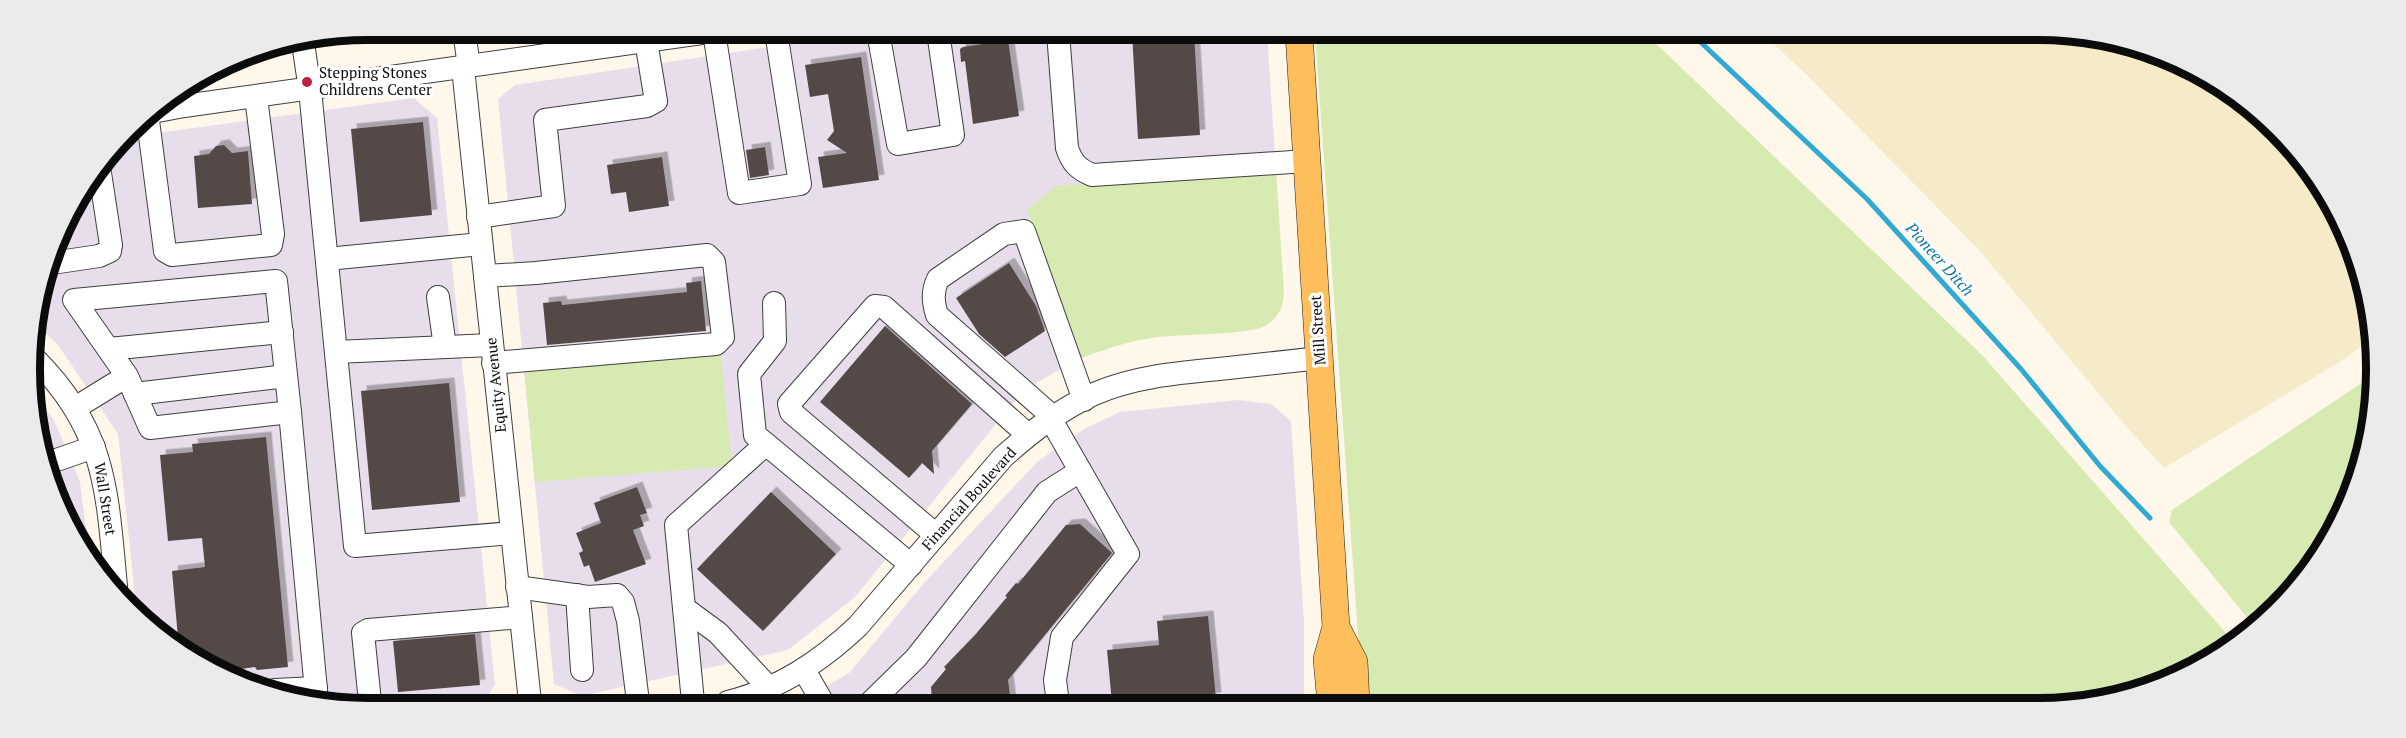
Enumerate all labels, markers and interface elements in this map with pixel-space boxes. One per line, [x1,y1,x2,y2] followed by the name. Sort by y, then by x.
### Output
[319,62,432,99] place label: Stepping Stones Childrens Center
[300,75,314,89] marker: Stepping Stones Childrens Center
[1900,217,1979,301] water label: Pioneer Ditch
[1305,294,1329,366] street label: Mill Street
[480,336,510,434] street label: Equity Avenue
[916,442,1020,554] street label: Financial Boulevard
[90,461,122,537] street label: Wall Street

